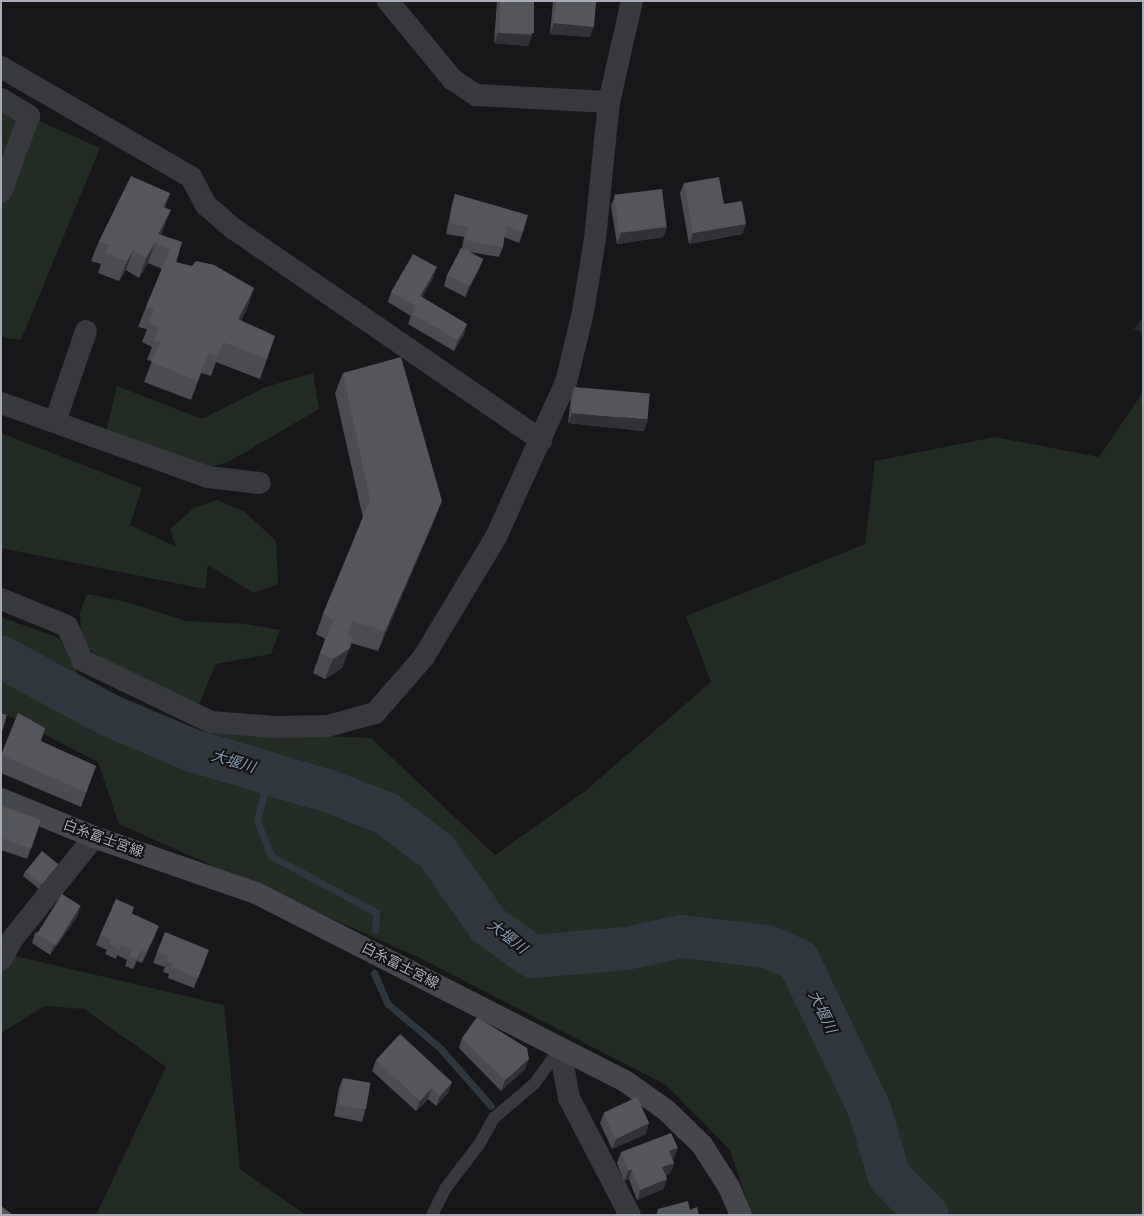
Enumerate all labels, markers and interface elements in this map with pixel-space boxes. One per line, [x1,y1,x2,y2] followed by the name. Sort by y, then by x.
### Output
[209,747,257,777] water label: 大堰川
[61,817,145,861] street label: 白糸富士宮線
[484,916,530,958] water label: 大堰川
[359,939,441,993] street label: 白糸富士宮線
[804,988,840,1036] water label: 大堰川

